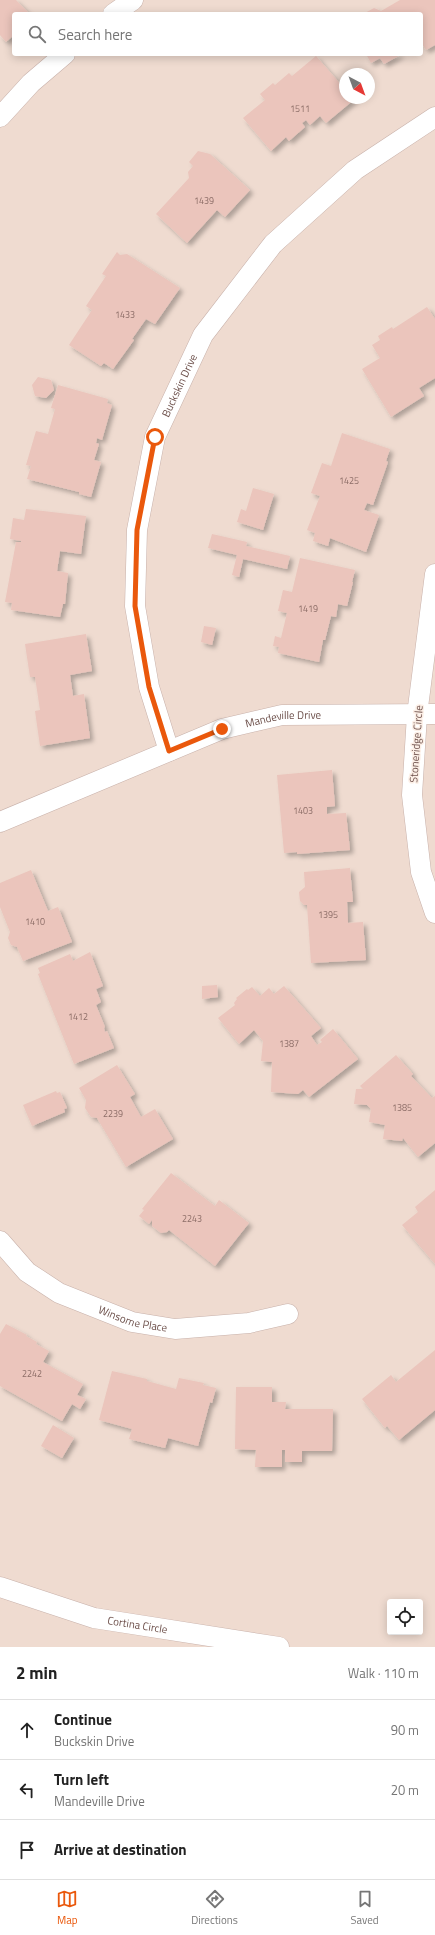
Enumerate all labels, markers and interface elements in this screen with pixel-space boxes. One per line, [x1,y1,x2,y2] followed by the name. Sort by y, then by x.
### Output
[12,12,423,56] search box
[26,23,48,45] icon: search
[58,23,132,46] text: Search here
[339,68,375,104] north arrow
[290,102,310,115] house number: 1511
[194,194,214,207] house number: 1439
[115,308,135,321] house number: 1433
[158,351,201,420] street label: Buckskin Drive
[146,428,164,446] route start
[339,474,359,487] house number: 1425
[298,602,318,615] house number: 1419
[405,704,427,783] street label: Stoneridge Circle
[243,707,322,731] street label: Mandeville Drive
[213,720,231,738] route end
[293,804,313,817] house number: 1403
[318,908,338,921] house number: 1395
[25,915,45,928] house number: 1410
[68,1010,88,1023] house number: 1412
[279,1037,299,1050] house number: 1387
[392,1101,412,1114] house number: 1385
[103,1107,123,1120] house number: 2239
[182,1212,202,1225] house number: 2243
[96,1301,169,1336] street label: Winsome Place
[22,1367,42,1380] house number: 2242
[387,1599,423,1635] map controls
[387,1599,423,1635] button: locate
[106,1612,169,1637] street label: Cortina Circle
[16,1660,57,1686] text: 2 min
[348,1663,419,1683] text: Walk · 110 m
[54,1708,112,1731] text: Continue
[16,1719,38,1741] icon: ahead
[391,1720,419,1740] text: 90 m
[54,1731,134,1751] text: Buckskin Drive
[54,1768,109,1791] text: Turn left
[16,1779,38,1801] icon: left
[391,1780,419,1800] text: 20 m
[54,1791,145,1811] text: Mandeville Drive
[54,1838,187,1861] text: Arrive at destination
[16,1839,38,1861] icon: arrive
[56,1888,78,1928] tab: Map
[191,1888,238,1928] tab: Directions
[351,1888,379,1928] tab: Saved

